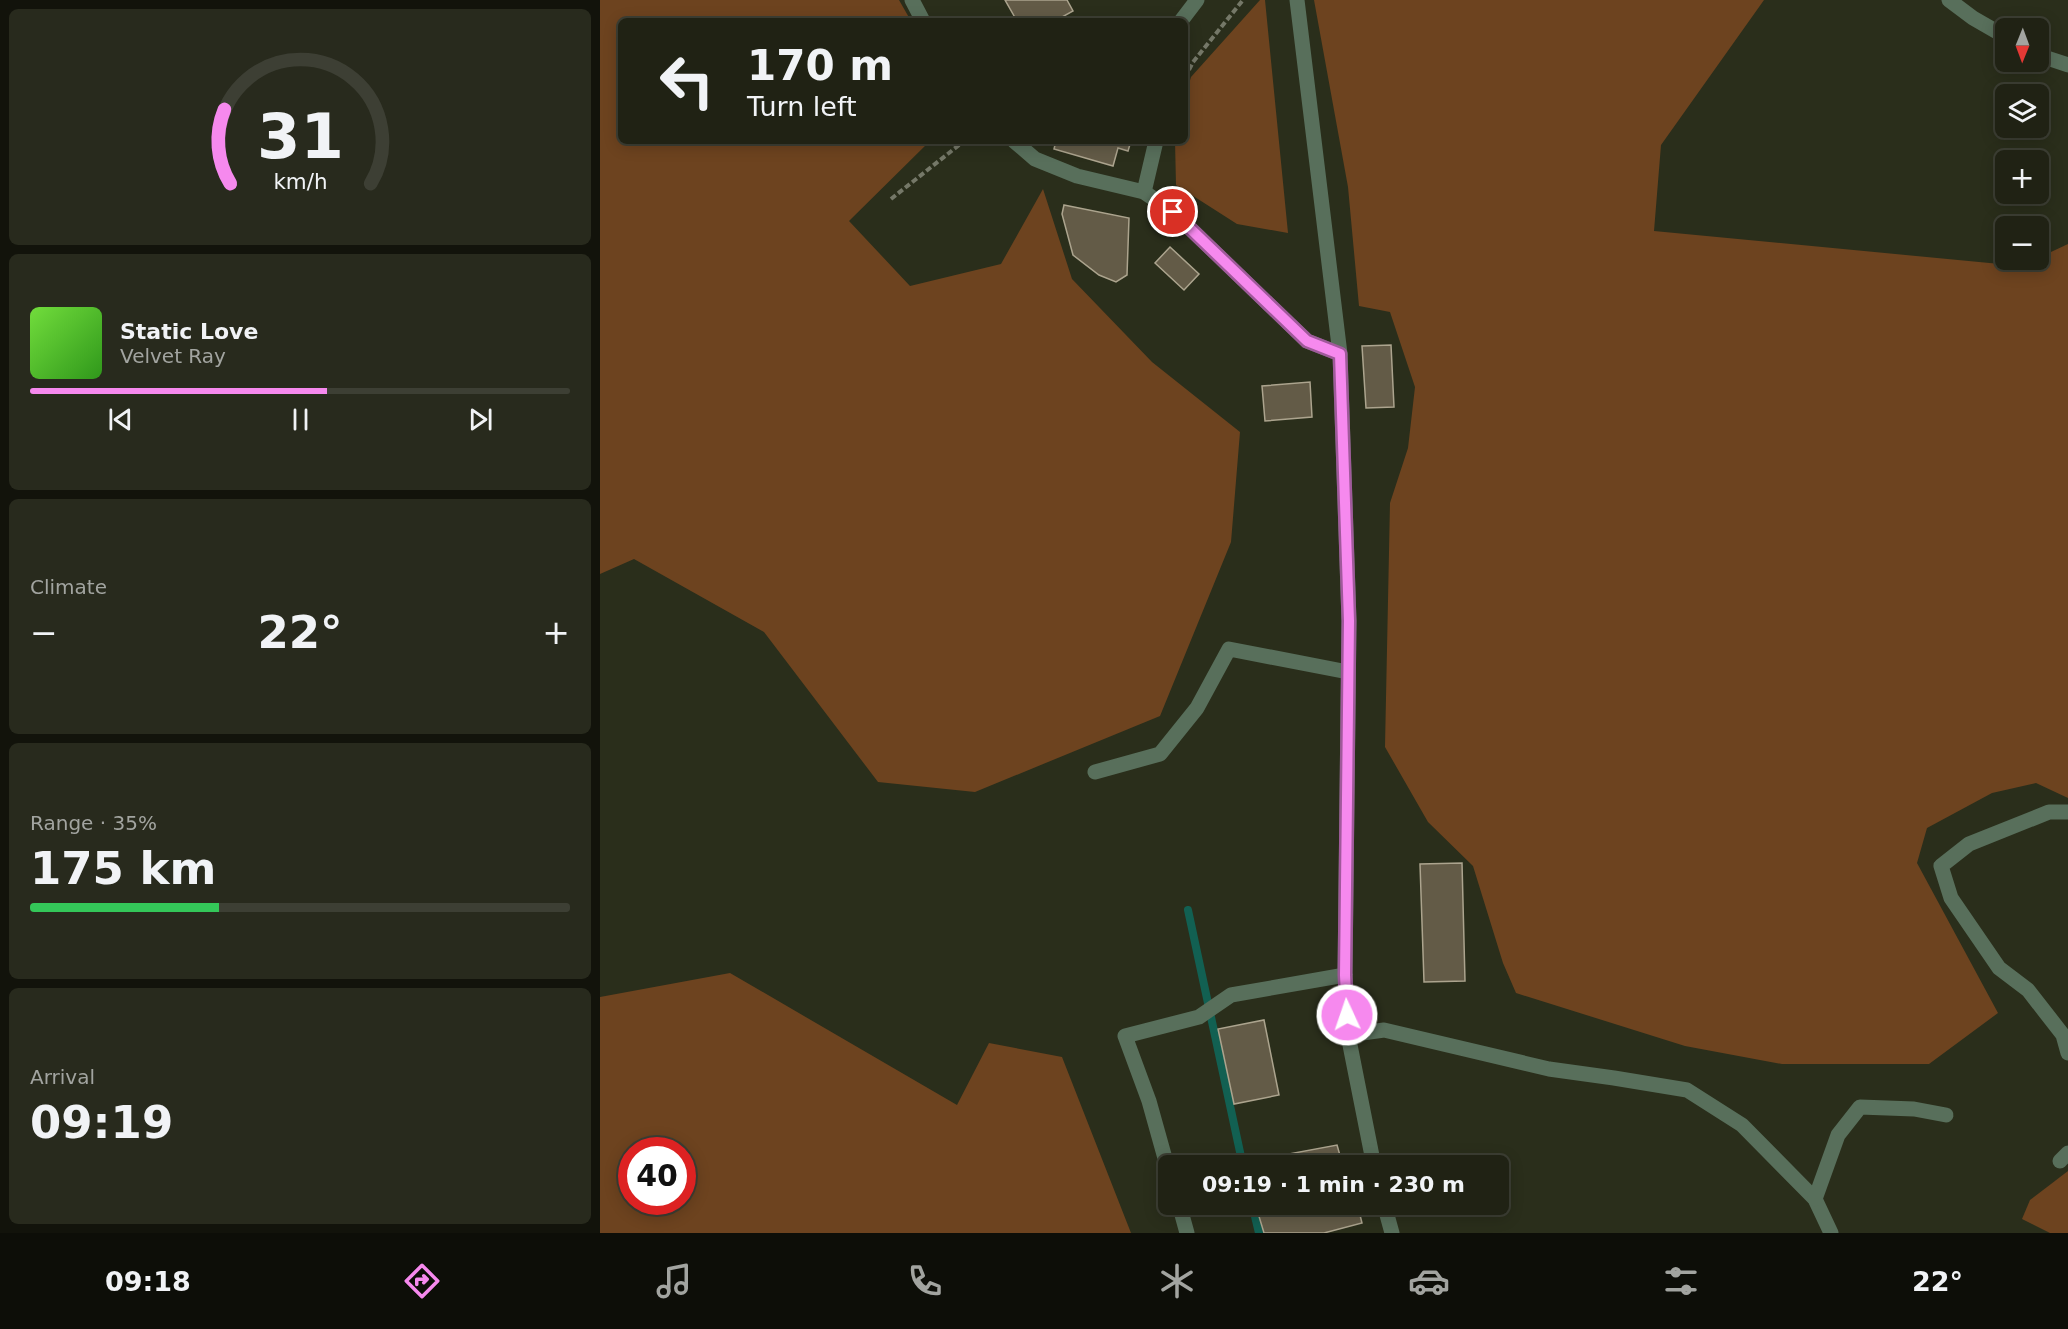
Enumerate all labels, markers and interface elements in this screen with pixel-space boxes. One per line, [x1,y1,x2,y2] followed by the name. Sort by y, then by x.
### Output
[1995,18,2049,72] north arrow
[1995,18,2049,270] map controls
[747,41,893,90] text: 170 m
[648,42,726,120] icon: left
[1995,84,2049,138] button: layers
[747,91,857,122] text: Turn left
[257,100,343,173] text: 31
[1995,150,2049,204] button: +
[273,169,327,194] text: km/h
[1147,186,1198,237] pin
[1156,195,1189,228] icon: arrive
[1995,216,2049,270] button: −
[120,319,258,344] text: Static Love
[120,344,226,368] text: Velvet Ray
[104,403,137,436] icon: previous
[284,403,317,436] icon: pause
[464,403,497,436] icon: next
[30,575,107,599] text: Climate
[257,606,343,659] text: 22°
[30,613,58,652] text: −
[542,613,570,652] text: +
[30,811,157,835] text: Range · 35%
[30,842,216,895] text: 175 km
[1315,983,1379,1047] position arrow
[30,1065,95,1089] text: Arrival
[30,1096,173,1149] text: 09:19
[618,1137,696,1215] speed limit sign: 40
[1202,1172,1465,1197] text: 09:19 · 1 min · 230 m
[401,1260,443,1302] icon: directions
[653,1260,695,1302] icon: music
[904,1260,946,1302] icon: phone
[1156,1260,1198,1302] icon: climate
[1408,1260,1450,1302] icon: car
[1660,1260,1702,1302] icon: filters
[105,1266,191,1297] text: 09:18
[1912,1266,1963,1297] text: 22°

